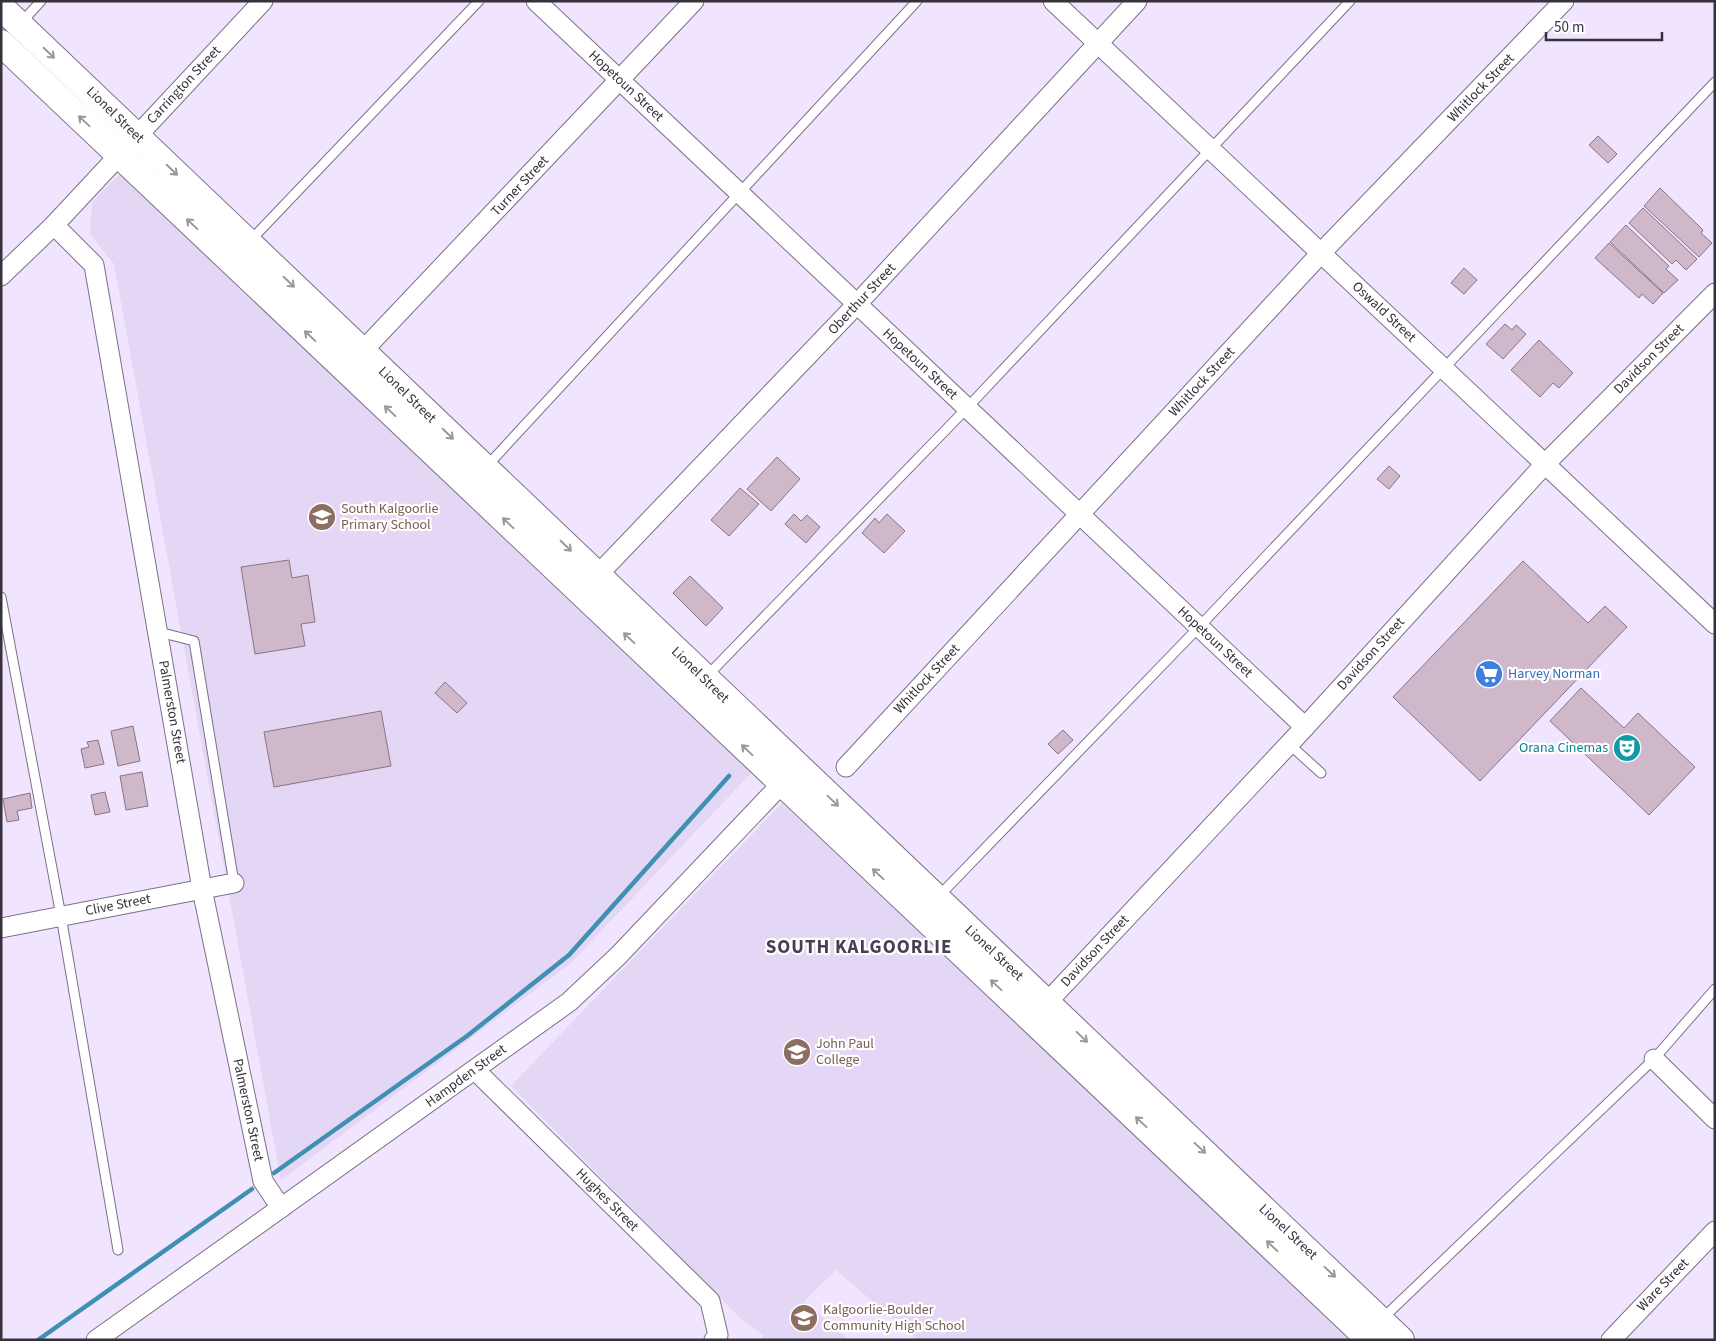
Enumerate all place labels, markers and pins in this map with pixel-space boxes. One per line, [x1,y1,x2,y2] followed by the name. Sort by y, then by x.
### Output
[341,499,438,535] place label: South Kalgoorlie Primary School
[307,502,337,532] school or university icon: South Kalgoorlie Primary School
[1474,659,1504,689] supermarket icon: Harvey Norman
[1508,664,1600,684] place label: Harvey Norman
[1612,733,1642,763] theatre icon: Orana Cinemas
[1519,738,1608,758] place label: Orana Cinemas
[816,1034,874,1070] place label: John Paul College
[782,1037,812,1067] school or university icon: John Paul College
[823,1300,965,1336] place label: Kalgoorlie-Boulder Community High School
[789,1303,819,1333] school or university icon: Kalgoorlie-Boulder Community High School

